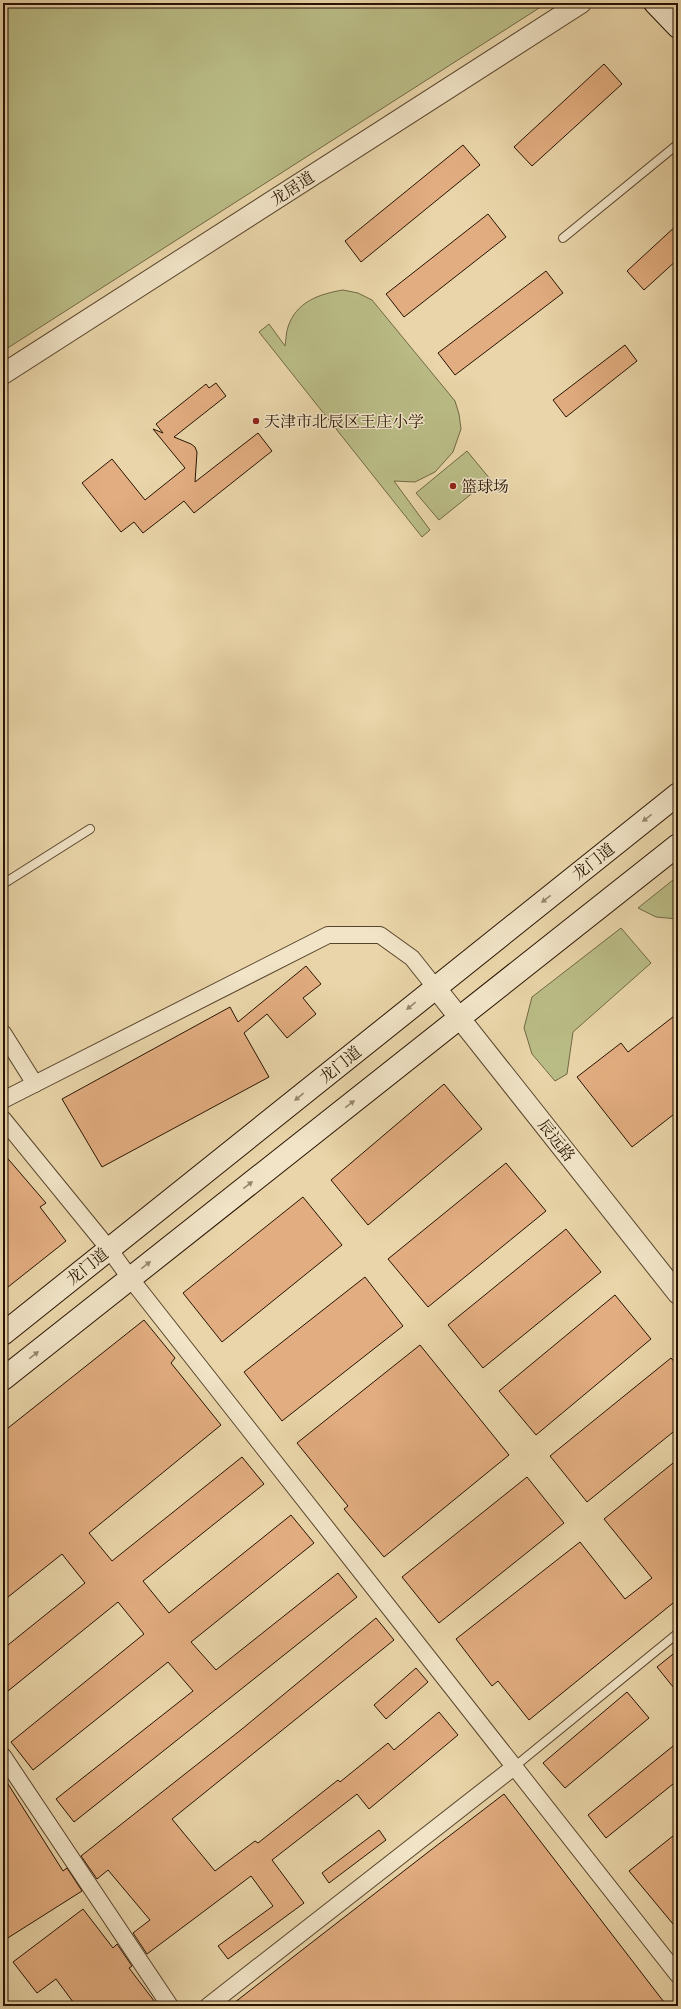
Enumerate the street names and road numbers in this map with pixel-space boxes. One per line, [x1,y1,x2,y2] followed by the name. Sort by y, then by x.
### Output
[265,165,319,211] street label: 龙居道
[567,837,619,885] street label: 龙门道
[314,1040,366,1088] street label: 龙门道
[533,1114,581,1166] street label: 辰远路
[61,1242,113,1290] street label: 龙门道

